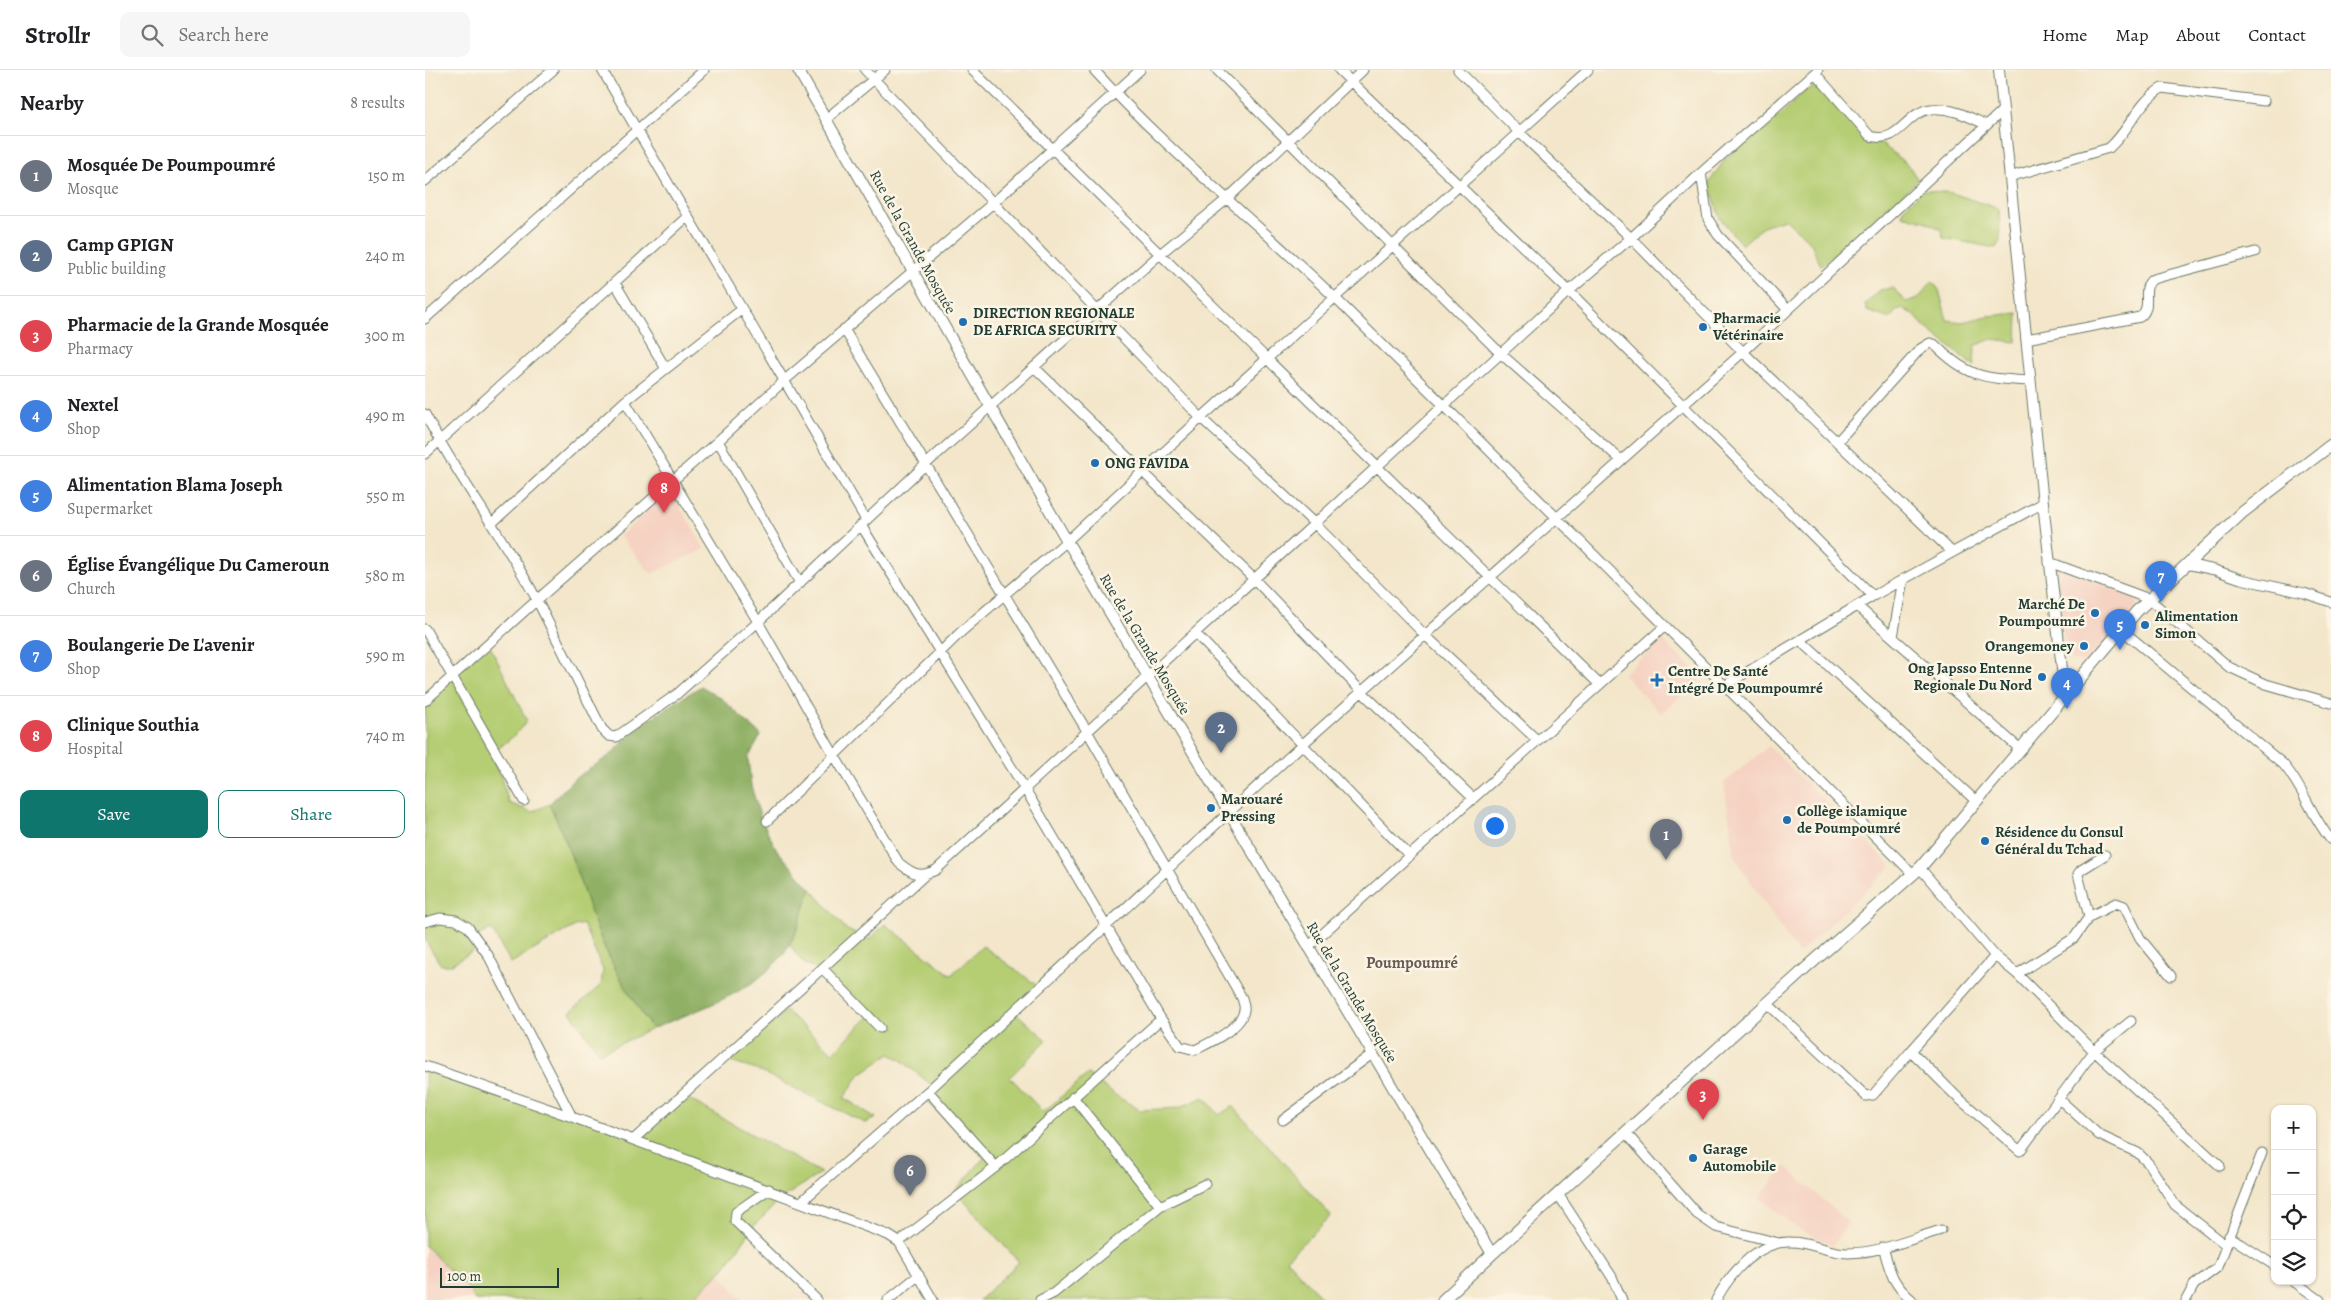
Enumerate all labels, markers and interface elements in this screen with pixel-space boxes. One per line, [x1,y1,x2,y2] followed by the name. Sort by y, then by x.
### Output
[120,12,470,57] search box
[25,19,90,51] text: Strollr
[138,21,166,49] icon: search
[178,22,269,48] text: Search here
[2042,23,2087,47] text: Home
[2115,23,2148,47] text: Map
[2176,23,2220,47] text: About
[2248,23,2306,47] text: Contact
[20,89,83,117] text: Nearby
[350,92,405,114] text: 8 results
[67,152,276,178] text: Mosquée De Poumpoumré
[33,165,39,187] text: 1
[368,165,405,187] text: 150 m
[865,167,961,318] street label: Rue de la Grande Mosquée
[67,178,119,200] text: Mosque
[67,232,174,258] text: Camp GPIGN
[32,245,40,267] text: 2
[365,245,405,267] text: 240 m
[67,258,166,280] text: Public building
[973,303,1135,340] place label: DIRECTION REGIONALE DE AFRICA SECURITY
[1712,308,1784,345] place label: Pharmacie Vétérinaire
[67,312,329,338] text: Pharmacie de la Grande Mosquée
[957,316,969,328] marker: DIRECTION REGIONALE DE AFRICA SECURITY
[1697,321,1709,333] marker: Pharmacie Vétérinaire
[33,325,39,347] text: 3
[365,325,405,347] text: 300 m
[67,338,133,360] text: Pharmacy
[67,392,118,418] text: Nextel
[32,405,40,427] text: 4
[365,405,405,427] text: 490 m
[67,418,100,440] text: Shop
[1105,453,1190,473] place label: ONG FAVIDA
[1089,457,1101,469] marker: ONG FAVIDA
[67,472,283,498] text: Alimentation Blama Joseph
[648,472,680,513] pin: 8
[33,485,39,507] text: 5
[366,485,405,507] text: 550 m
[67,498,153,520] text: Supermarket
[67,552,329,578] text: Église Évangélique Du Cameroun
[2145,561,2177,602] pin: 7
[32,565,40,587] text: 6
[365,565,405,587] text: 580 m
[1095,570,1195,719] street label: Rue de la Grande Mosquée
[67,578,116,600] text: Church
[1999,594,2085,631] place label: Marché De Poumpoumré
[2154,606,2239,643] place label: Alimentation Simon
[2089,607,2101,619] marker: Marché De Poumpoumré
[2104,609,2136,650] pin: 5
[2139,619,2151,631] marker: Alimentation Simon
[67,632,255,658] text: Boulangerie De L'avenir
[1985,636,2075,656] place label: Orangemoney
[2078,640,2090,652] marker: Orangemoney
[33,645,39,667] text: 7
[366,645,405,667] text: 590 m
[67,658,100,680] text: Shop
[1908,658,2033,695] place label: Ong Japsso Entenne Regionale Du Nord
[1668,661,1823,698] place label: Centre De Santé Intégré De Poumpoumré
[2051,668,2083,709] pin: 4
[2036,671,2048,683] marker: Ong Japsso Entenne Regionale Du Nord
[1650,673,1664,687] marker: Centre De Santé Intégré De Poumpoumré
[67,712,199,738] text: Clinique Southia
[1205,712,1237,753] pin: 2
[32,725,40,747] text: 8
[366,725,405,747] text: 740 m
[67,738,123,760] text: Hospital
[1221,789,1283,826] place label: Marouaré Pressing
[20,790,208,838] button: Save
[218,790,405,838] button: Share
[1797,801,1907,838] place label: Collège islamique de Poumpoumré
[1205,802,1217,814] marker: Marouaré Pressing
[1482,813,1508,839] your location
[1781,814,1793,826] marker: Collège islamique de Poumpoumré
[1650,819,1682,860] pin: 1
[1995,822,2123,859] place label: Résidence du Consul Général du Tchad
[1979,835,1991,847] marker: Résidence du Consul Général du Tchad
[1302,918,1402,1067] street label: Rue de la Grande Mosquée
[1366,952,1458,974] district label: Poumpoumré
[1687,1079,1719,1120] pin: 3
[2271,1105,2316,1285] map controls
[2271,1105,2316,1150] button: +
[1702,1139,1776,1176] place label: Garage Automobile
[2271,1150,2316,1195] button: −
[1687,1152,1699,1164] marker: Garage Automobile
[894,1155,926,1196] pin: 6
[2271,1195,2316,1240] button: locate
[2271,1240,2316,1285] button: layers
[440,1265,559,1288] scale bar
[447,1267,481,1286] text: 100 m

